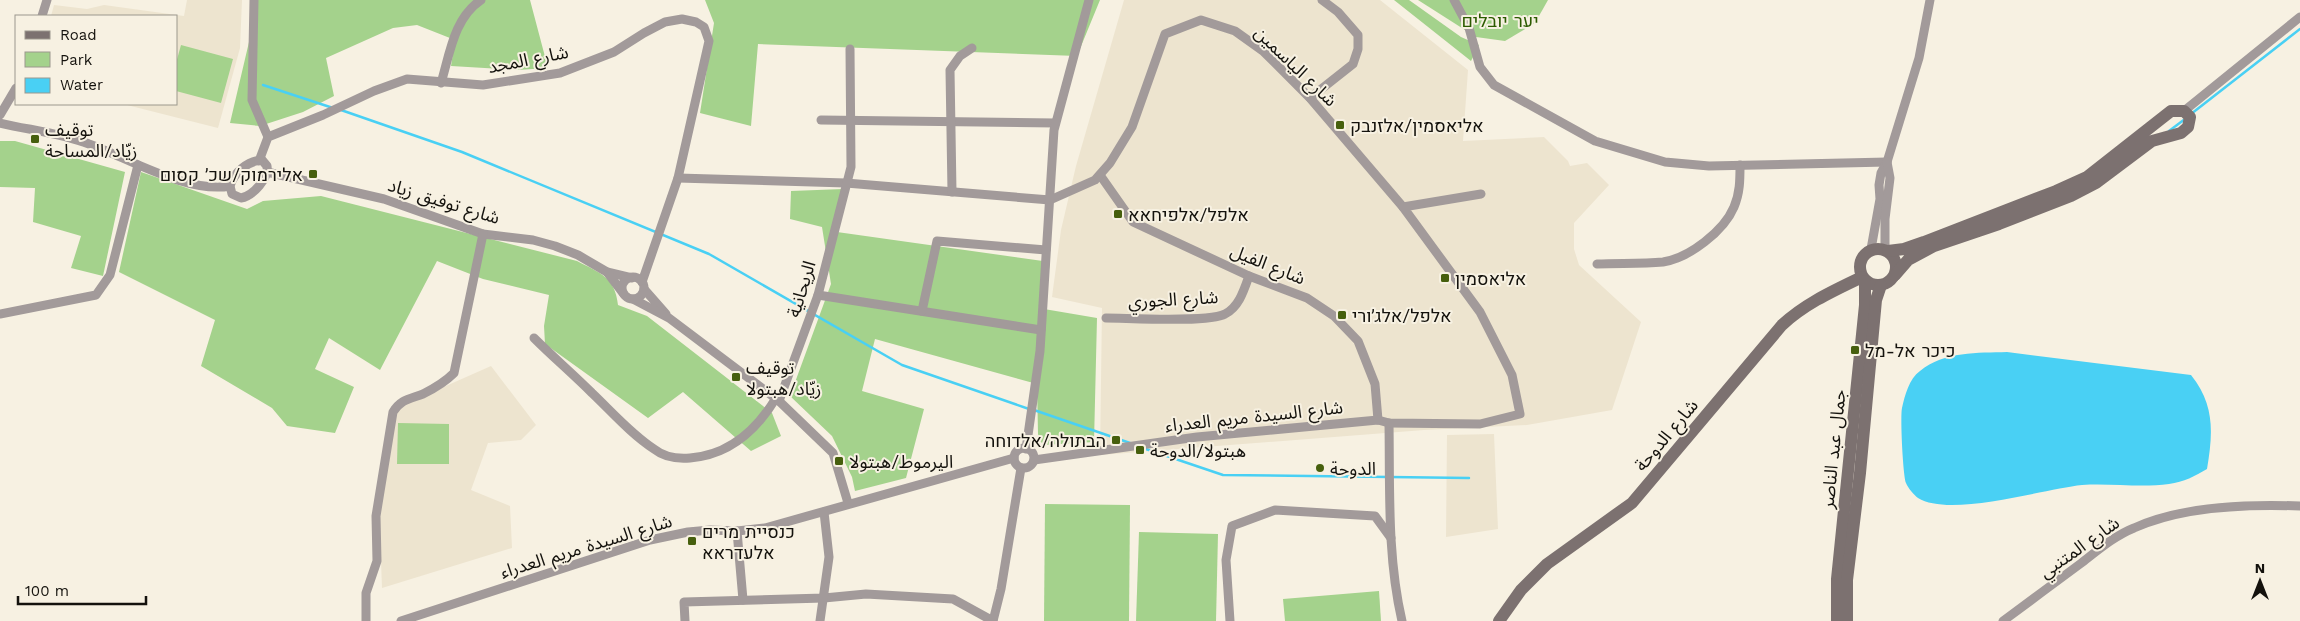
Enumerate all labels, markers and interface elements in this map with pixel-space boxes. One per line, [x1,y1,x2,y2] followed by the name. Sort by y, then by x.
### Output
[1461,10,1539,31] park label: יער יובלים
[15,15,178,105] legend
[1248,21,1342,113] street label: شارع الياسمين
[60,26,97,44] text: Road
[486,41,571,81] street label: شارع المجد
[60,51,93,69] text: Park
[60,76,103,94] text: Water
[1350,115,1484,136] place label: אליאסמין/אלזנבק
[45,119,137,162] place label: توقيف زيّاد/المساحة
[1334,119,1346,131] marker: אליאסמין/אלזנבק
[29,133,41,145] marker: توقيف زيّاد/المساحة
[160,164,303,185] place label: אלירמוק/שכ׳ קסום
[307,168,319,180] marker: אלירמוק/שכ׳ קסום
[384,174,502,232] street label: شارع توفيق زياد
[1128,204,1249,225] place label: אלפל/אלפיחאא
[1112,208,1124,220] marker: אלפל/אלפיחאא
[1226,239,1309,292] street label: شارع الفيل
[782,258,820,320] street label: الريحانية
[1455,268,1526,289] place label: אליאסמין
[1439,272,1451,284] marker: אליאסמין
[1127,286,1219,316] street label: شارع الجوري
[1352,305,1452,326] place label: אלפל/אלג׳ורי
[1336,309,1348,321] marker: אלפל/אלג׳ורי
[1865,340,1955,361] place label: כיכר אל-מל
[1849,344,1861,356] marker: כיכר אל-מל
[746,357,821,400] place label: توقيف زيّاد/هبتولا
[730,371,742,383] marker: توقيف زيّاد/هبتولا
[1816,388,1851,511] street label: جمال عبد الناصر
[1630,395,1705,478] street label: شارع الدوحة
[1164,396,1344,440] street label: شارع السيدة مريم العدراء
[985,430,1106,451] place label: הבתולה/אלדוחה
[1110,434,1122,446] marker: הבתולה/אלדוחה
[1150,440,1246,462] place label: هبتولا/الدوحة
[1134,444,1146,456] marker: هبتولا/الدوحة
[849,451,953,473] place label: اليرموط/هبتولا
[833,455,845,467] marker: اليرموط/هبتولا
[1330,458,1376,479] place label: الدوحة
[1314,462,1326,474] marker: الدوحة
[498,510,676,586] street label: شارع السيدة مريم العدراء
[2035,512,2125,586] street label: شارع المتنبي
[702,521,795,563] place label: כנסיית מרים אלעדראא
[686,535,698,547] marker: כנסיית מרים אלעדראא
[2235,556,2285,606] north arrow
[2255,560,2265,576] text: N
[18,574,145,606] scale bar
[25,582,69,600] text: 100 m

